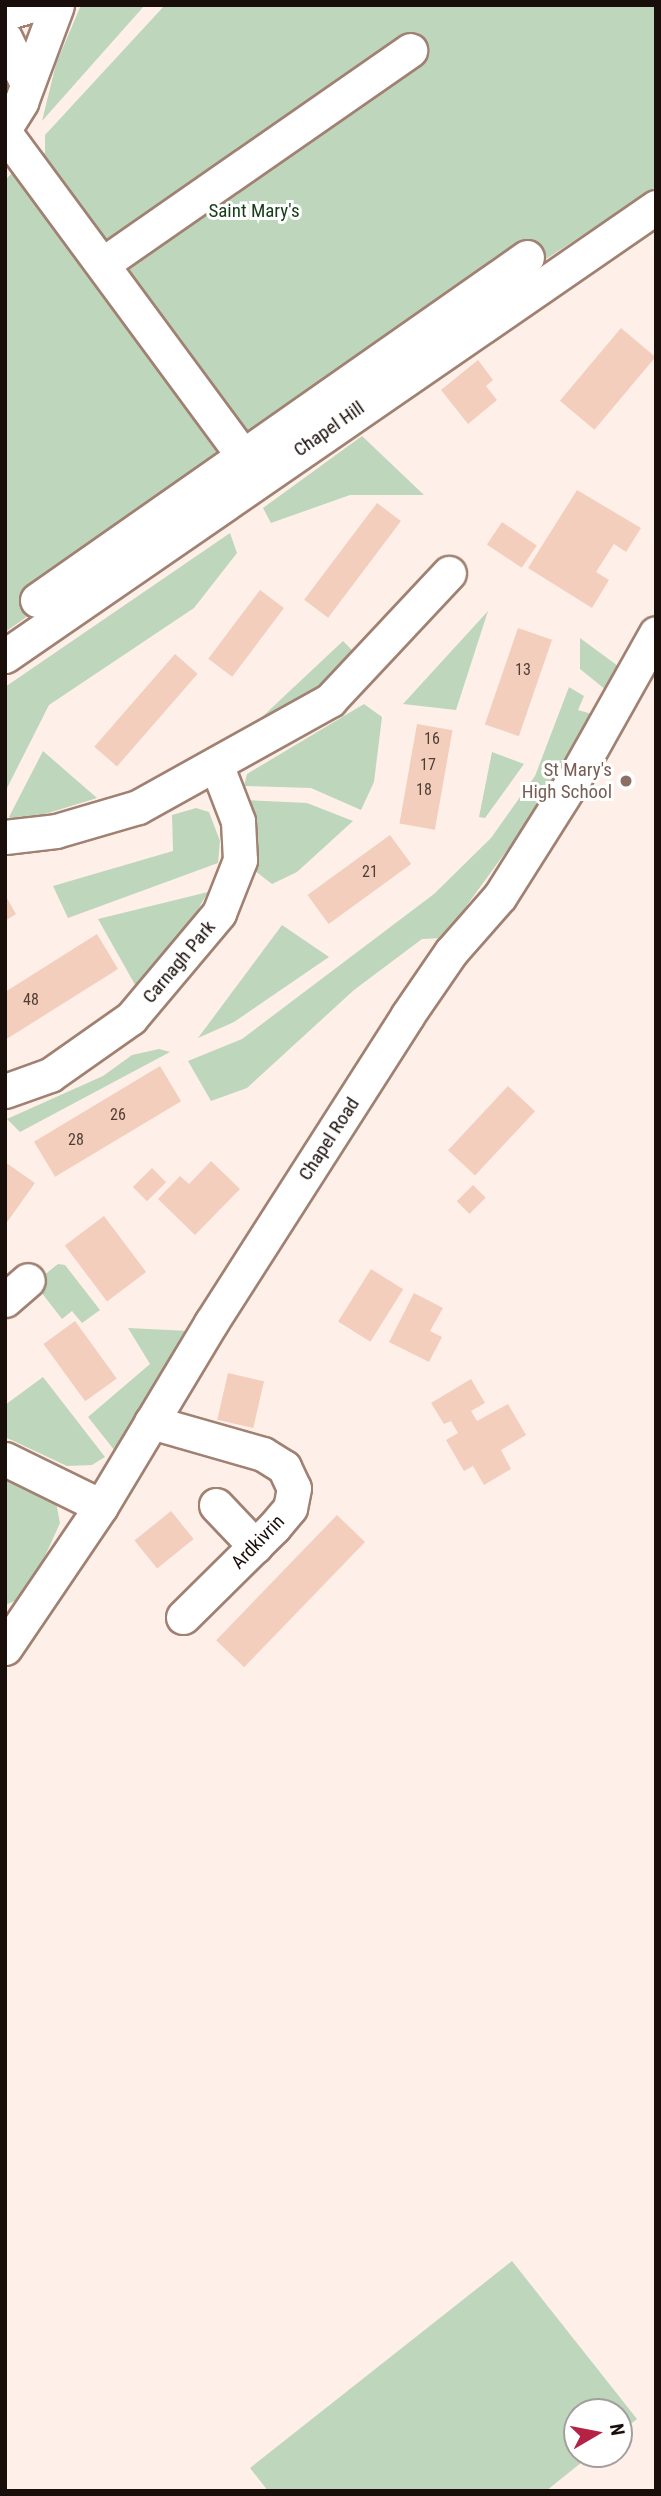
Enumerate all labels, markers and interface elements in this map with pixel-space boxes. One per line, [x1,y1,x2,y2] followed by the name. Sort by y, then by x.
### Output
[208,200,300,222] park label: Saint Mary's
[289,396,369,462] street label: Chapel Hill
[515,660,531,680] house number: 13
[424,729,440,749] house number: 16
[420,755,436,775] house number: 17
[522,759,612,803] place label: St Mary's High School
[618,773,634,789] marker: St Mary's High School
[416,780,432,800] house number: 18
[362,862,378,882] house number: 21
[138,916,220,1008] street label: Carnagh Park
[23,990,39,1010] house number: 48
[294,1093,364,1185] street label: Chapel Road
[110,1105,126,1125] house number: 26
[68,1130,84,1150] house number: 28
[227,1510,289,1574] street label: Ardkivrin
[563,2398,633,2468] north arrow
[605,2422,630,2437] text: N

